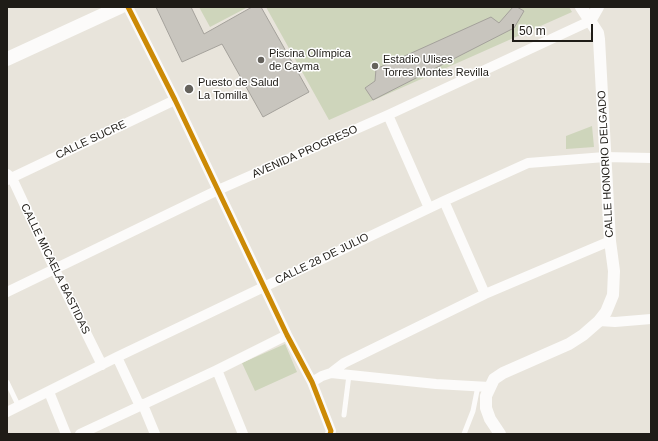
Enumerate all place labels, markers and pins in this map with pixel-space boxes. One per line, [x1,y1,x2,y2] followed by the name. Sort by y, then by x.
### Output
[269,47,351,73] place label: Piscina Olímpica de Cayma
[383,53,489,79] place label: Estadio Ulises Torres Montes Revilla
[256,55,266,65] marker: Piscina Olímpica de Cayma
[370,61,380,71] marker: Estadio Ulises Torres Montes Revilla
[198,76,279,102] place label: Puesto de Salud La Tomilla
[183,83,195,95] marker: Puesto de Salud La Tomilla

